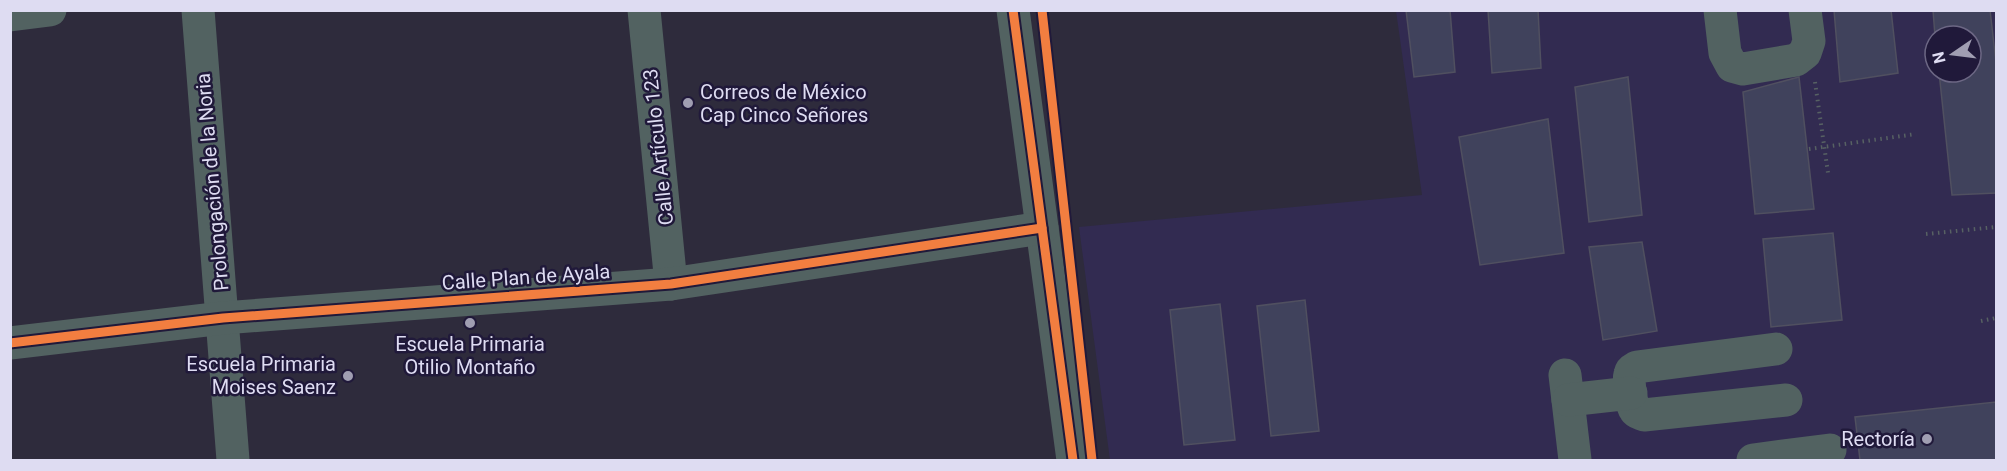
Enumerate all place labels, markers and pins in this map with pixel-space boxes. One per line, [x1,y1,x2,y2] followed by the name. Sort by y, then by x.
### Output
[700,80,868,127] place label: Correos de México Cap Cinco Señores
[681,96,695,110] marker: Correos de México Cap Cinco Señores
[463,316,477,330] marker: Escuela Primaria Otilio Montaño
[395,332,545,379] place label: Escuela Primaria Otilio Montaño
[186,352,336,399] place label: Escuela Primaria Moises Saenz
[341,369,355,383] marker: Escuela Primaria Moises Saenz
[1841,427,1915,451] place label: Rectoría
[1920,432,1934,446] marker: Rectoría

